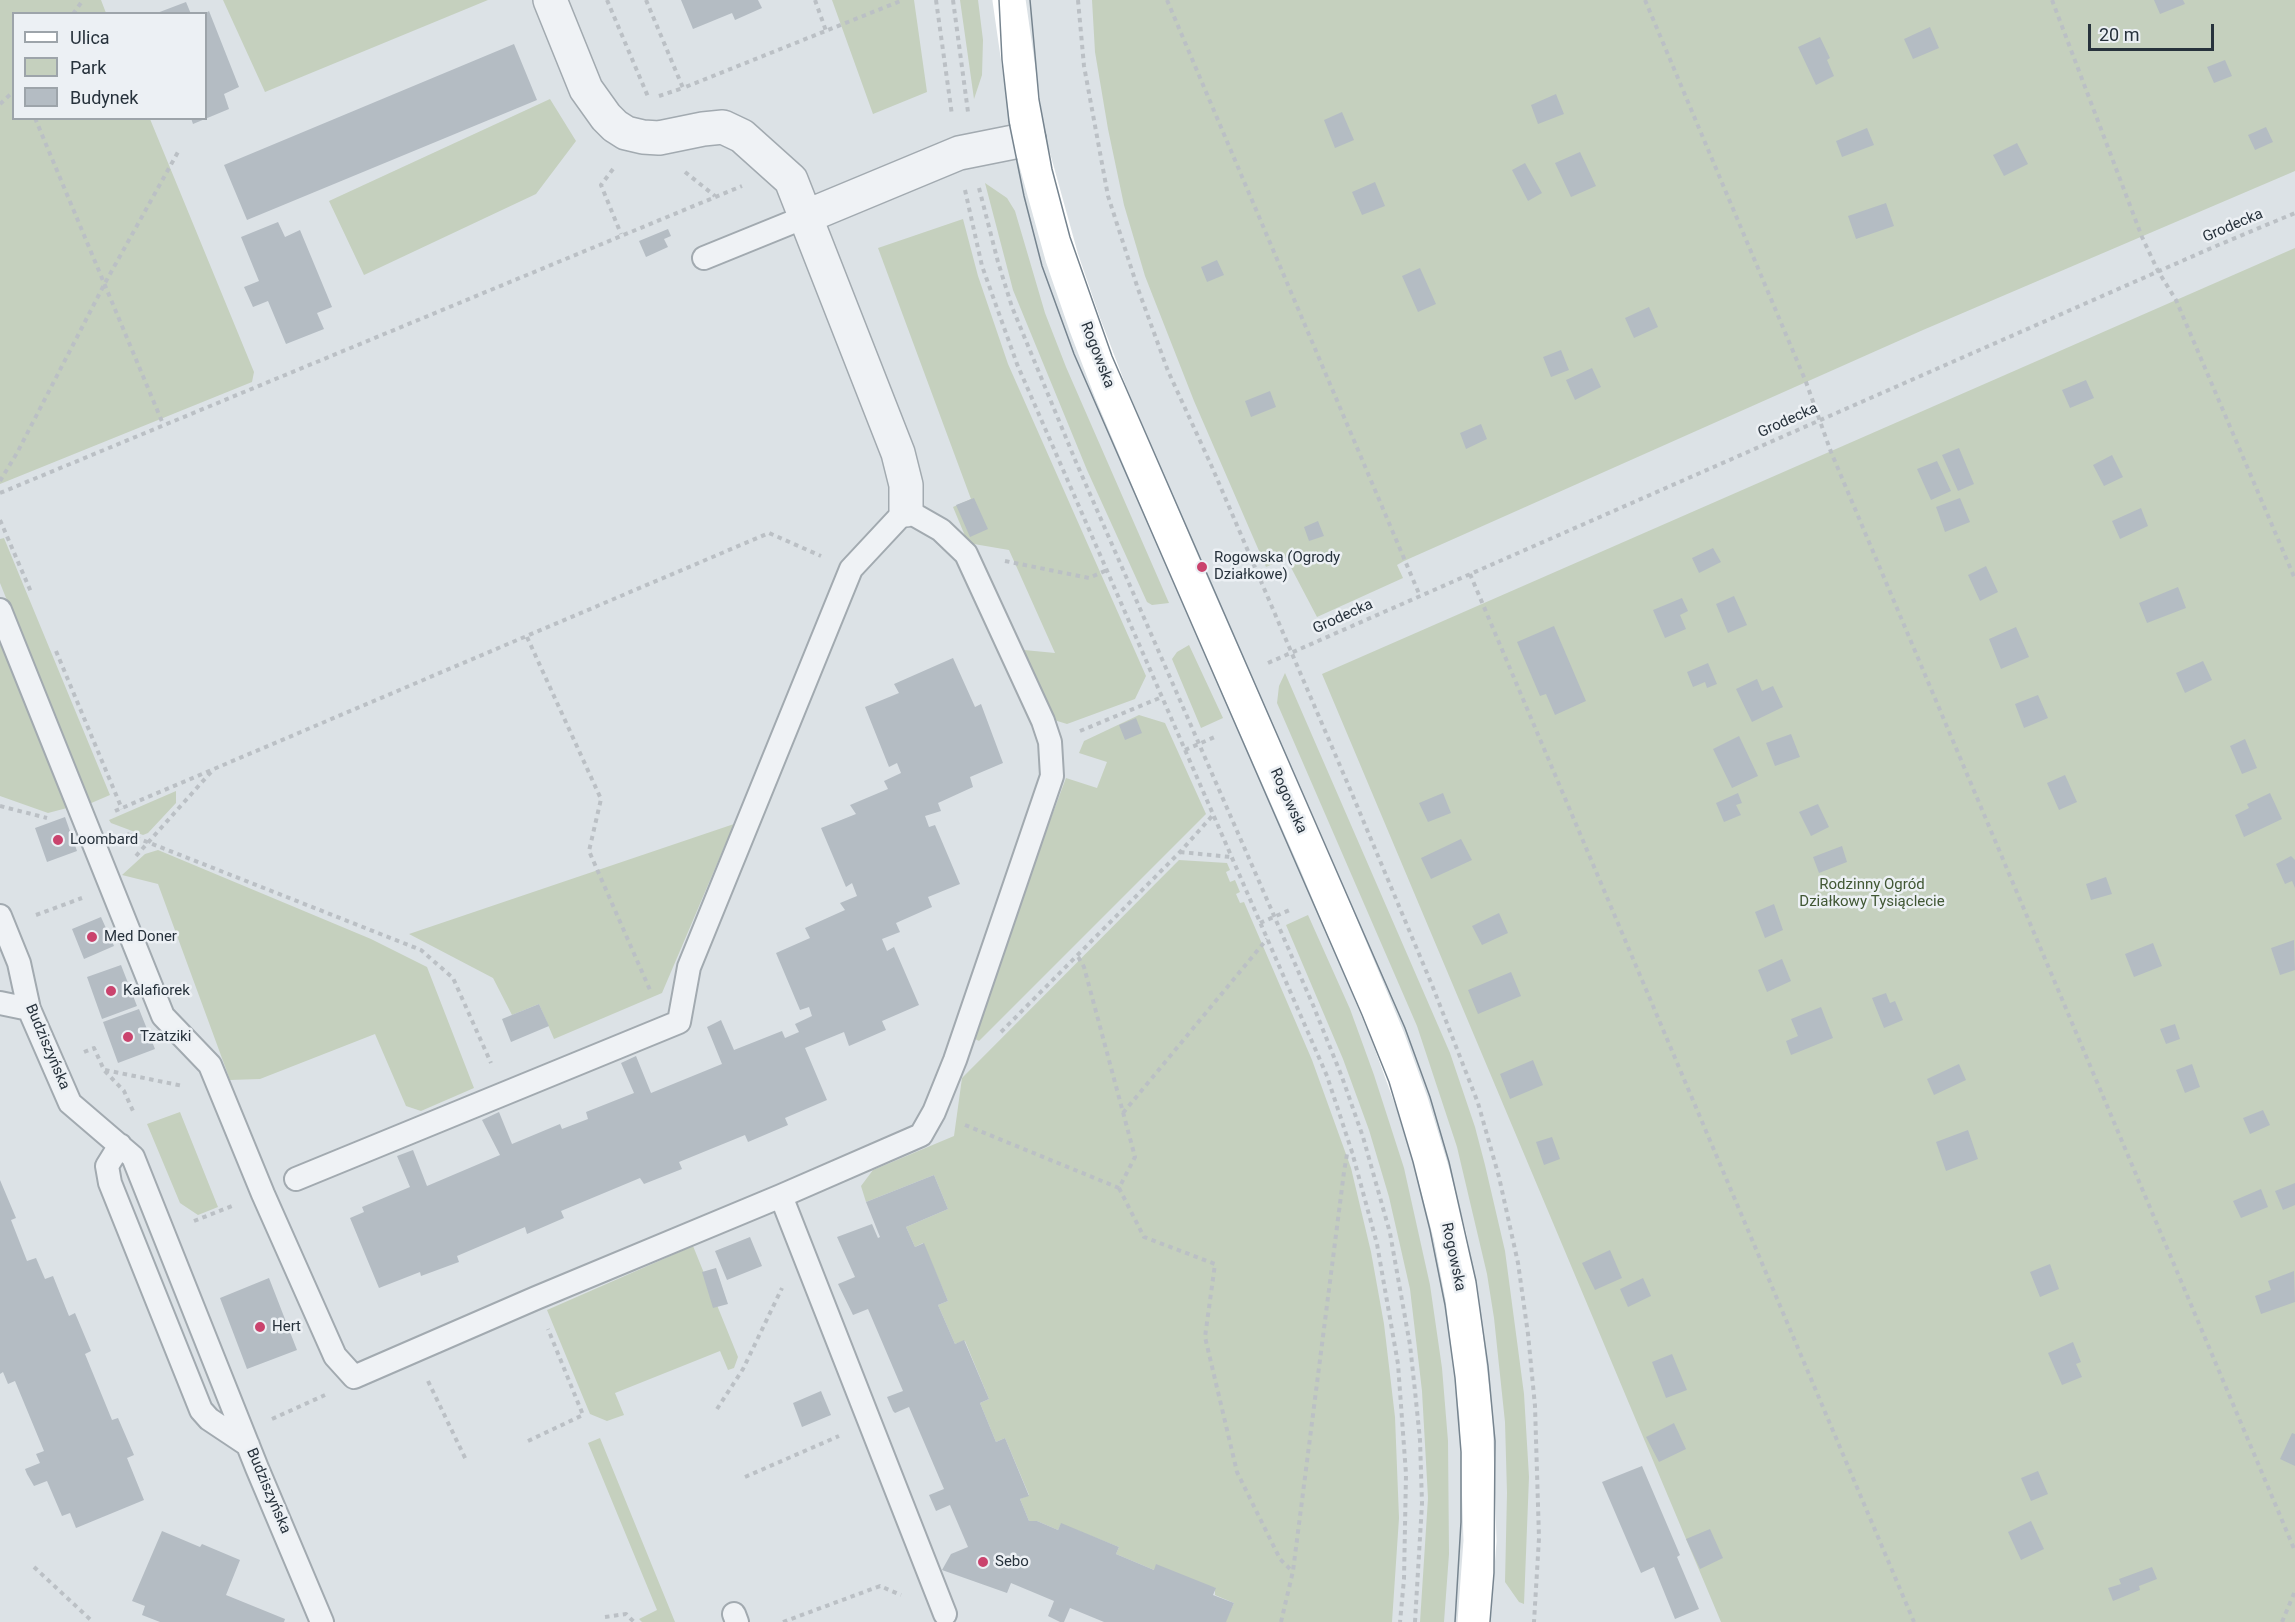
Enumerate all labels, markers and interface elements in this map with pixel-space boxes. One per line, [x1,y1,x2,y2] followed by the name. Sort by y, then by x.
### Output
[12,12,207,120] legend
[2091,12,2217,50] scale bar
[2099,24,2139,45] text: 20 m
[70,27,110,48] text: Ulica
[70,57,106,78] text: Park
[70,87,138,108] text: Budynek
[2200,205,2266,247] street label: Grodecka
[1076,319,1118,391] street label: Rogowska
[1755,400,1821,442] street label: Grodecka
[1214,549,1340,584] place label: Rogowska (Ogrody Działkowe)
[1195,560,1209,574] marker: Rogowska (Ogrody Działkowe)
[1310,596,1376,638] street label: Grodecka
[1266,766,1310,836] street label: Rogowska
[70,831,138,849] place label: Loombard
[51,833,65,847] marker: Loombard
[1799,876,1945,911] park label: Rodzinny Ogród Działkowy Tysiąclecie
[104,928,177,946] place label: Med Doner
[85,930,99,944] marker: Med Doner
[123,982,190,1000] place label: Kalafiorek
[104,984,118,998] marker: Kalafiorek
[21,1001,73,1093] street label: Budziszyńska
[140,1028,191,1046] place label: Tzatziki
[121,1030,135,1044] marker: Tzatziki
[1437,1221,1469,1293] street label: Rogowska
[272,1318,301,1336] place label: Hert
[253,1320,267,1334] marker: Hert
[242,1445,294,1537] street label: Budziszyńska
[995,1553,1029,1571] place label: Sebo
[976,1555,990,1569] marker: Sebo

